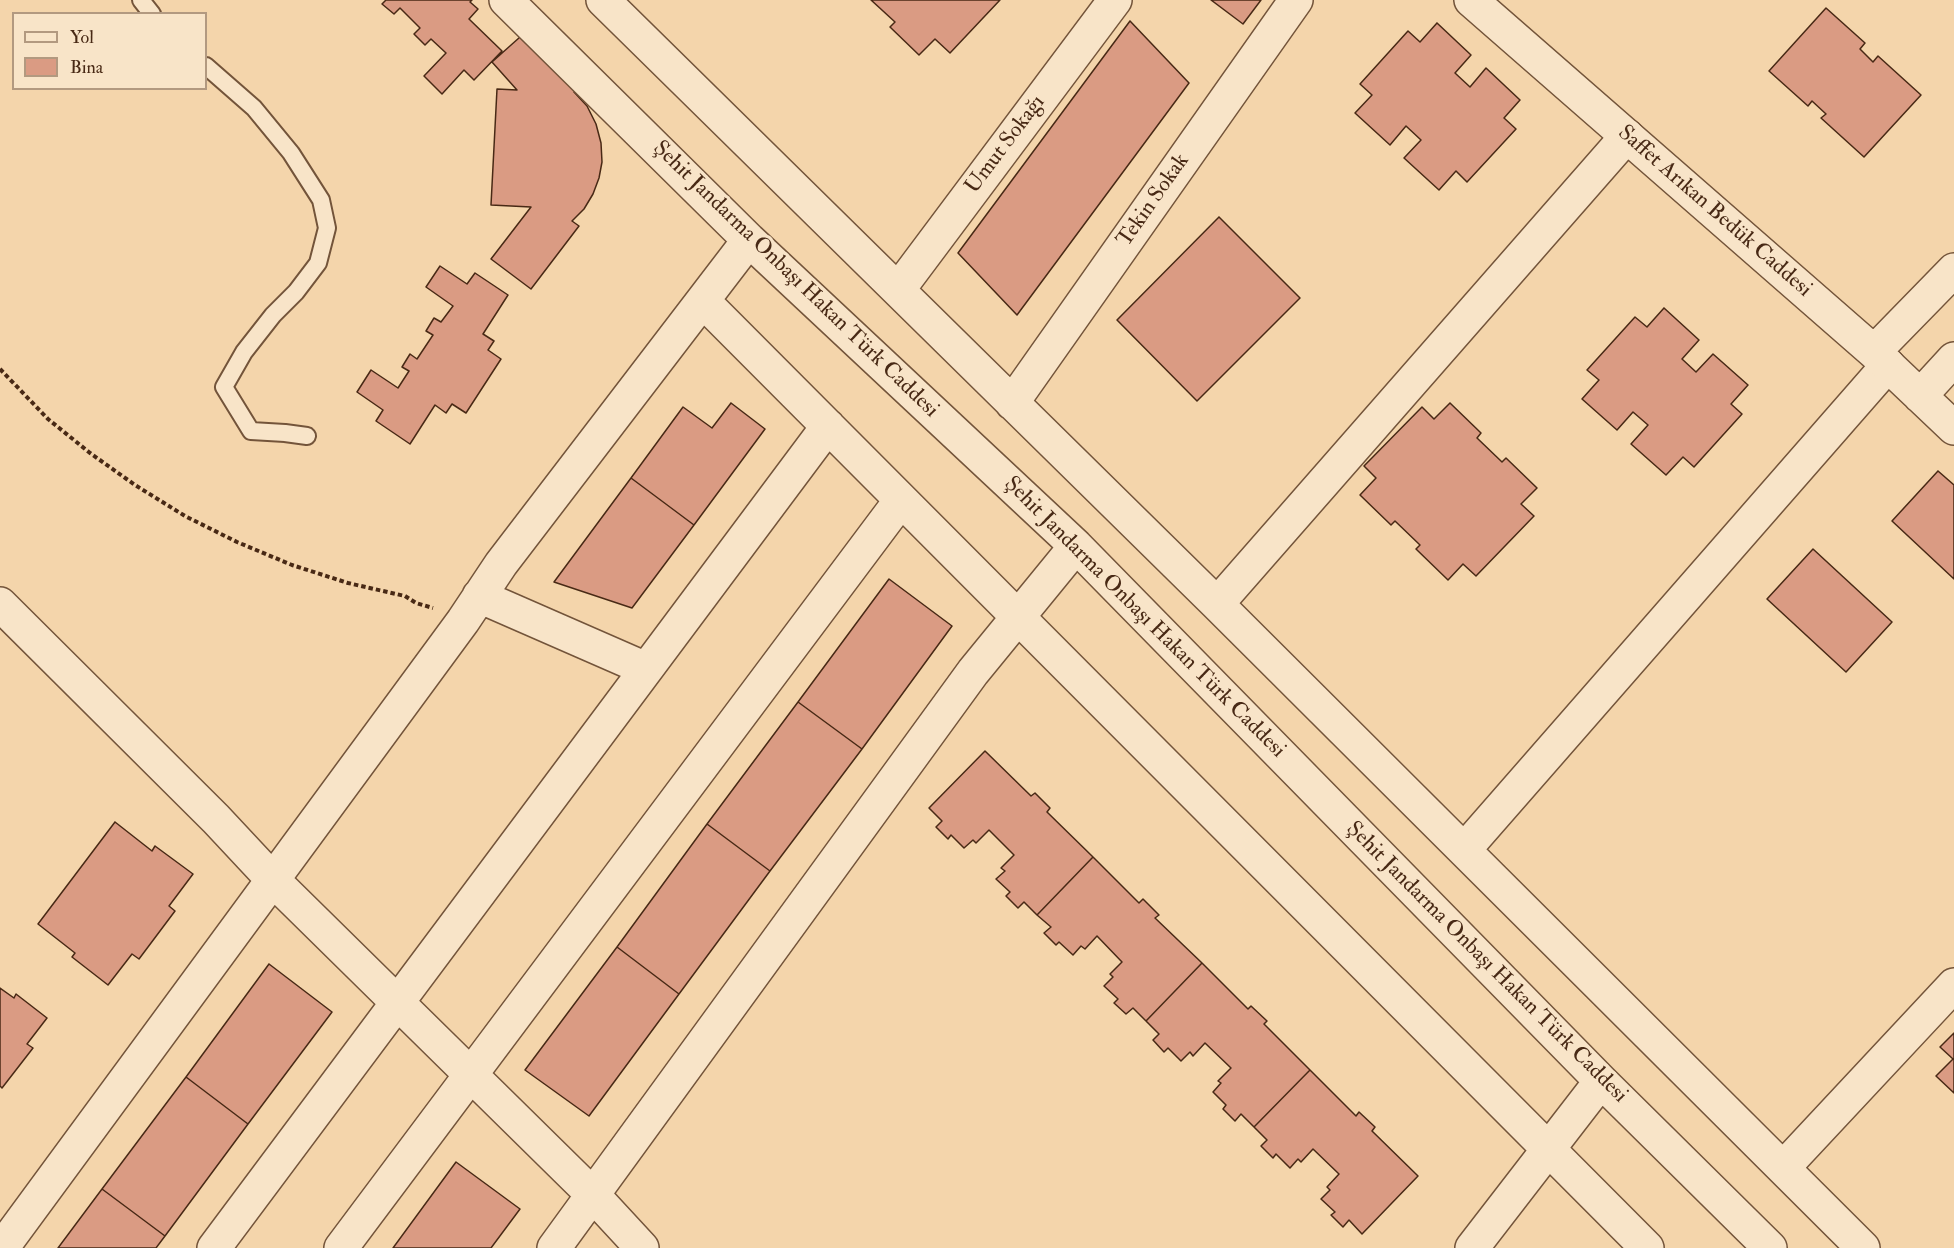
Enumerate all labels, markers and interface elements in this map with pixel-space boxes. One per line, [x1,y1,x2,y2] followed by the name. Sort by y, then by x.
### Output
[12,12,207,90] legend
[70,26,94,49] text: Yol
[70,56,103,79] text: Bina
[960,90,1052,200] street label: Umut Sokağı
[1612,121,1816,303] street label: Saffet Arıkan Bedük Caddesi
[647,136,943,424] street label: Şehit Jandarma Onbaşı Hakan Türk Caddesi
[1112,149,1196,253] street label: Tekin Sokak
[998,472,1290,764] street label: Şehit Jandarma Onbaşı Hakan Türk Caddesi
[1340,817,1632,1109] street label: Şehit Jandarma Onbaşı Hakan Türk Caddesi

